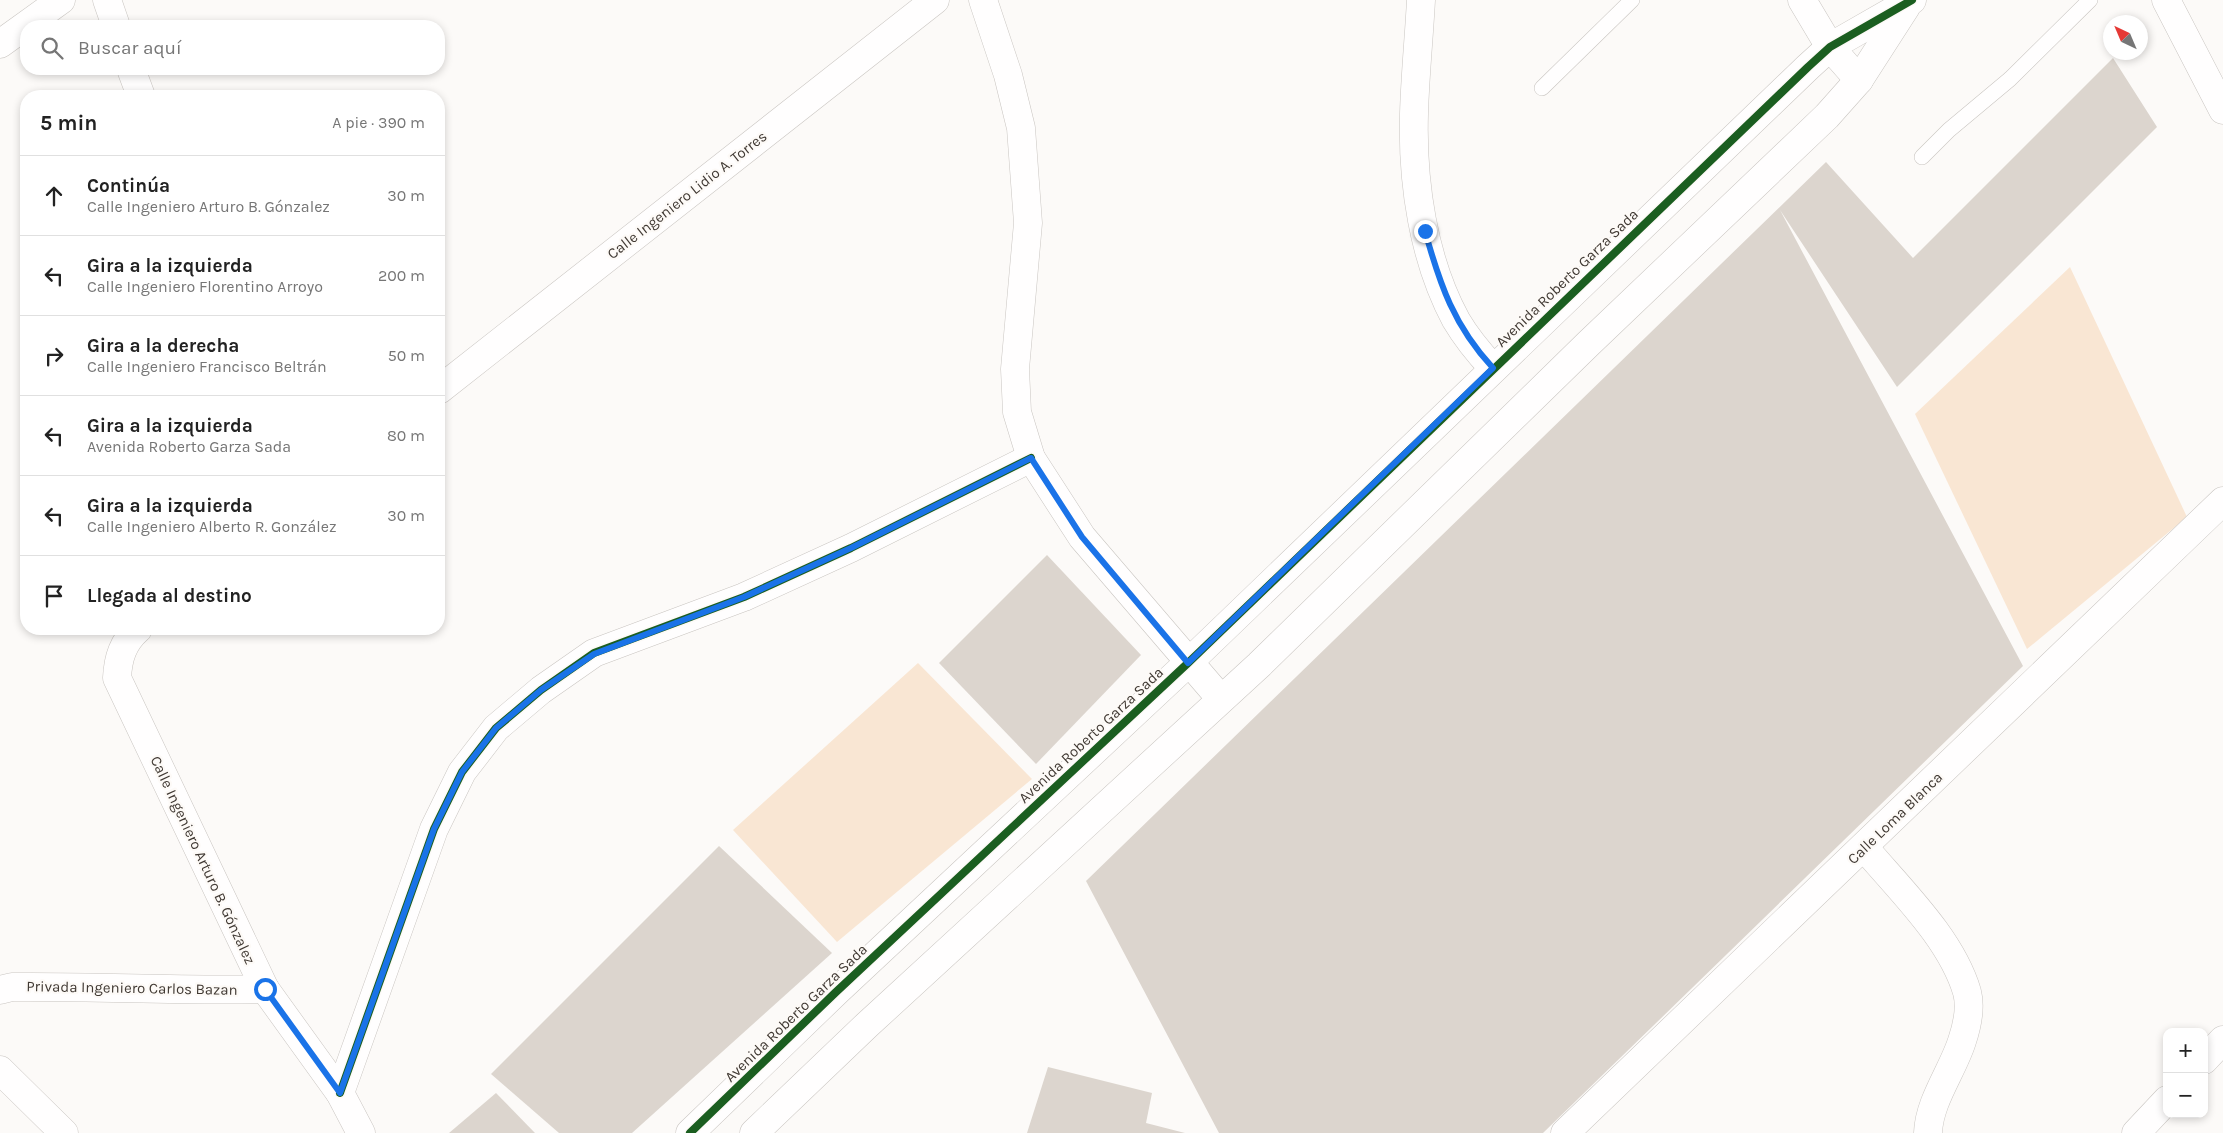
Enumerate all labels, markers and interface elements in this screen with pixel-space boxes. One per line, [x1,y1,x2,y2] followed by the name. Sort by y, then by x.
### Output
[2103,15,2148,60] north arrow
[20,20,445,75] search box
[38,34,66,62] icon: search
[78,37,182,59] text: Buscar aquí
[40,111,97,135] text: 5 min
[332,113,425,132] text: A pie · 390 m
[604,127,770,263] street label: Calle Ingeniero Lidio A. Torres
[87,175,170,197] text: Continúa
[40,182,68,210] icon: ahead
[387,186,425,205] text: 30 m
[87,197,330,216] text: Calle Ingeniero Arturo B. Gónzalez
[1492,205,1642,351] street label: Avenida Roberto Garza Sada
[1414,220,1437,243] route end
[87,255,253,277] text: Gira a la izquierda
[40,262,68,290] icon: left
[378,266,425,285] text: 200 m
[87,277,323,296] text: Calle Ingeniero Florentino Arroyo
[87,335,239,357] text: Gira a la derecha
[40,342,68,370] icon: right
[388,346,425,365] text: 50 m
[87,357,327,376] text: Calle Ingeniero Francisco Beltrán
[87,415,253,437] text: Gira a la izquierda
[40,422,68,450] icon: left
[387,426,425,445] text: 80 m
[87,437,291,456] text: Avenida Roberto Garza Sada
[87,495,253,517] text: Gira a la izquierda
[40,502,68,530] icon: left
[387,506,425,525] text: 30 m
[87,517,337,536] text: Calle Ingeniero Alberto R. González
[40,582,68,610] icon: arrive
[87,585,252,607] text: Llegada al destino
[1015,663,1167,807] street label: Avenida Roberto Garza Sada
[147,753,259,967] street label: Calle Ingeniero Arturo B. Gónzalez
[1844,768,1946,868] street label: Calle Loma Blanca
[721,940,871,1086] street label: Avenida Roberto Garza Sada
[26,977,238,999] street label: Privada Ingeniero Carlos Bazan
[254,978,277,1001] route start
[2163,1028,2208,1118] map controls
[2163,1028,2208,1073] button: +
[2163,1073,2208,1118] button: −

